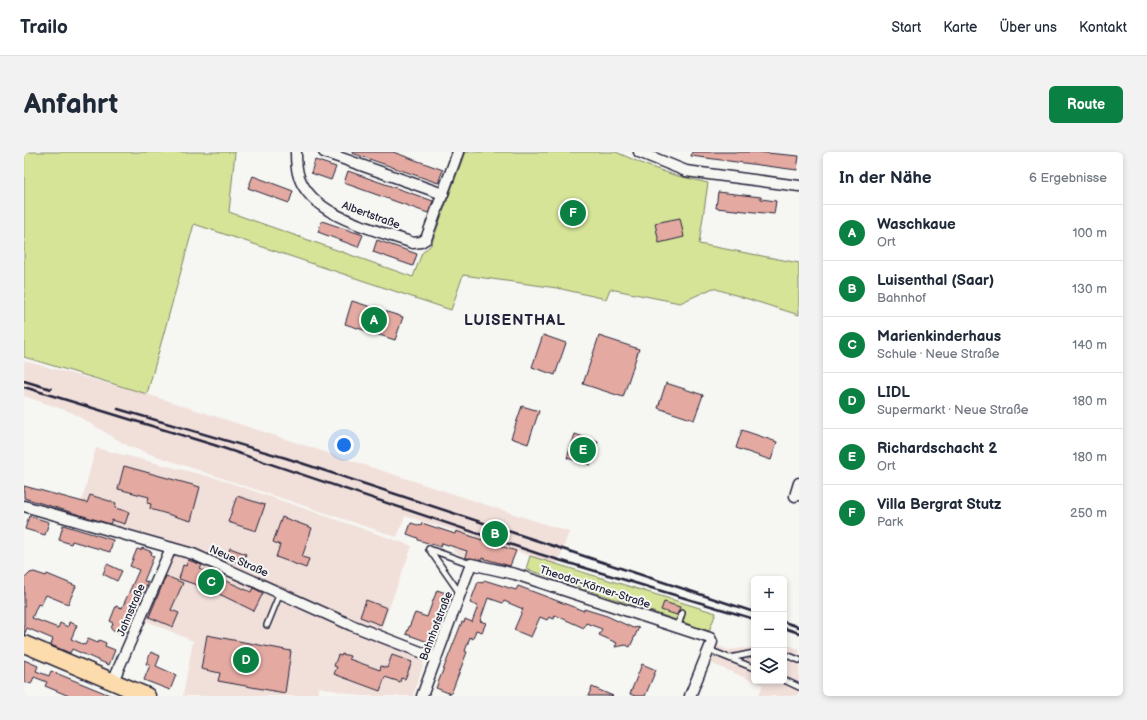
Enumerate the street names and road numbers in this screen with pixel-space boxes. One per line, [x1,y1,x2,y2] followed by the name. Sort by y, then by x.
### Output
[340,199,402,232] street label: Albertstraße
[208,542,271,580] street label: Neue Straße
[538,563,652,611] street label: Theodor-Körner-Straße
[114,581,148,638] street label: Jahnstraße
[417,589,455,662] street label: Bahnhofstraße

